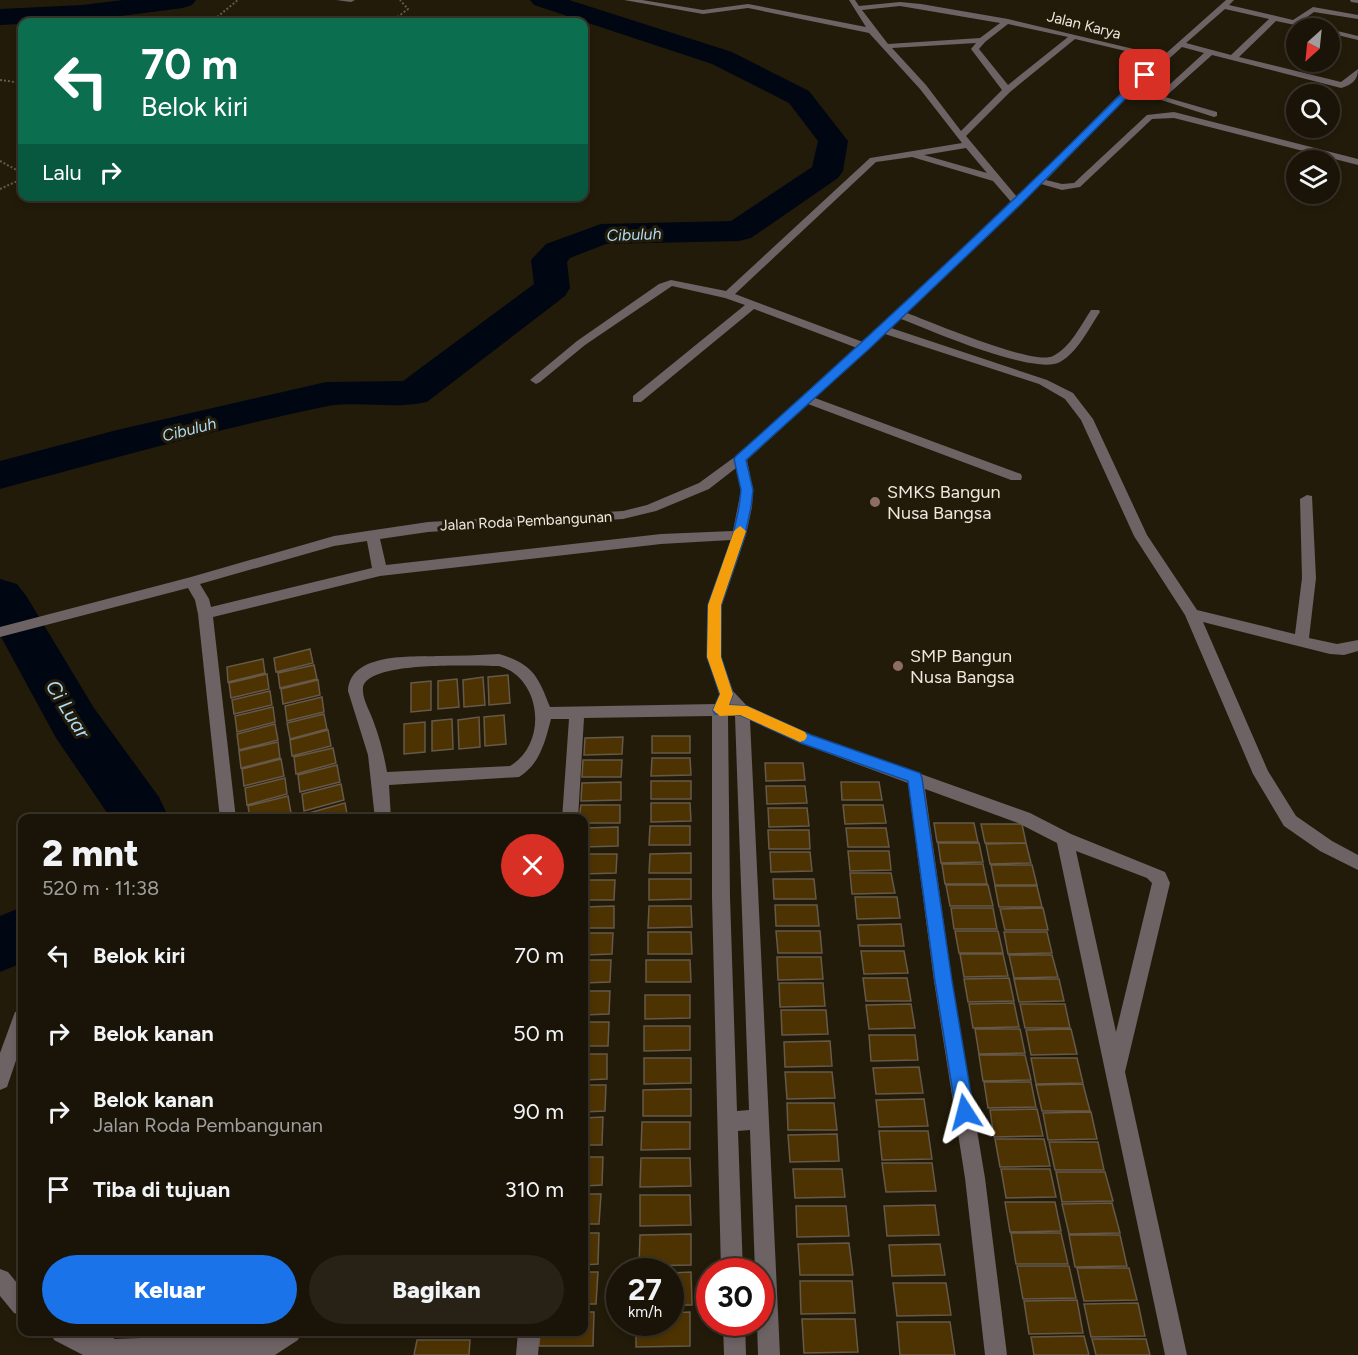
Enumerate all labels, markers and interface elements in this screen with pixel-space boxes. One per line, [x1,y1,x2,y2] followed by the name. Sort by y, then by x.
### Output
[1045,7,1123,43] street label: Jalan Karya
[1286,18,1340,72] north arrow
[1286,18,1340,204] map controls
[141,39,238,90] text: 70 m
[42,42,120,120] icon: left
[1119,49,1170,100] pin
[1128,58,1161,91] icon: arrive
[1286,84,1340,138] button: search
[141,90,248,123] text: Belok kiri
[1286,150,1340,204] button: layers
[94,156,127,189] icon: right
[42,159,82,186] text: Lalu
[606,224,662,245] water label: Cibuluh
[160,414,218,445] water label: Cibuluh
[887,481,1001,524] place label: SMKS Bangun Nusa Bangsa
[868,495,882,509] marker: SMKS Bangun Nusa Bangsa
[439,507,613,535] street label: Jalan Roda Pembangunan
[910,645,1014,688] place label: SMP Bangun Nusa Bangsa
[891,659,905,673] marker: SMP Bangun Nusa Bangsa
[41,675,96,744] water label: Ci Luar
[42,832,139,875] text: 2 mnt
[501,834,564,897] button: close
[42,876,159,900] text: 520 m · 11:38
[42,939,75,972] icon: left
[93,942,186,969] text: Belok kiri
[514,942,564,969] text: 70 m
[42,1017,75,1050] icon: right
[93,1020,214,1047] text: Belok kanan
[513,1020,564,1047] text: 50 m
[933,1080,997,1144] position arrow
[93,1086,214,1113] text: Belok kanan
[42,1095,75,1128] icon: right
[513,1098,564,1125] text: 90 m
[93,1113,323,1137] text: Jalan Roda Pembangunan
[42,1173,75,1206] icon: arrive
[93,1176,230,1203] text: Tiba di tujuan
[505,1176,564,1203] text: 310 m
[42,1255,297,1324] button: Keluar
[309,1255,564,1324] button: Bagikan
[696,1258,774,1336] speed limit sign: 30
[628,1271,662,1308] text: 27
[628,1303,662,1321] text: km/h

